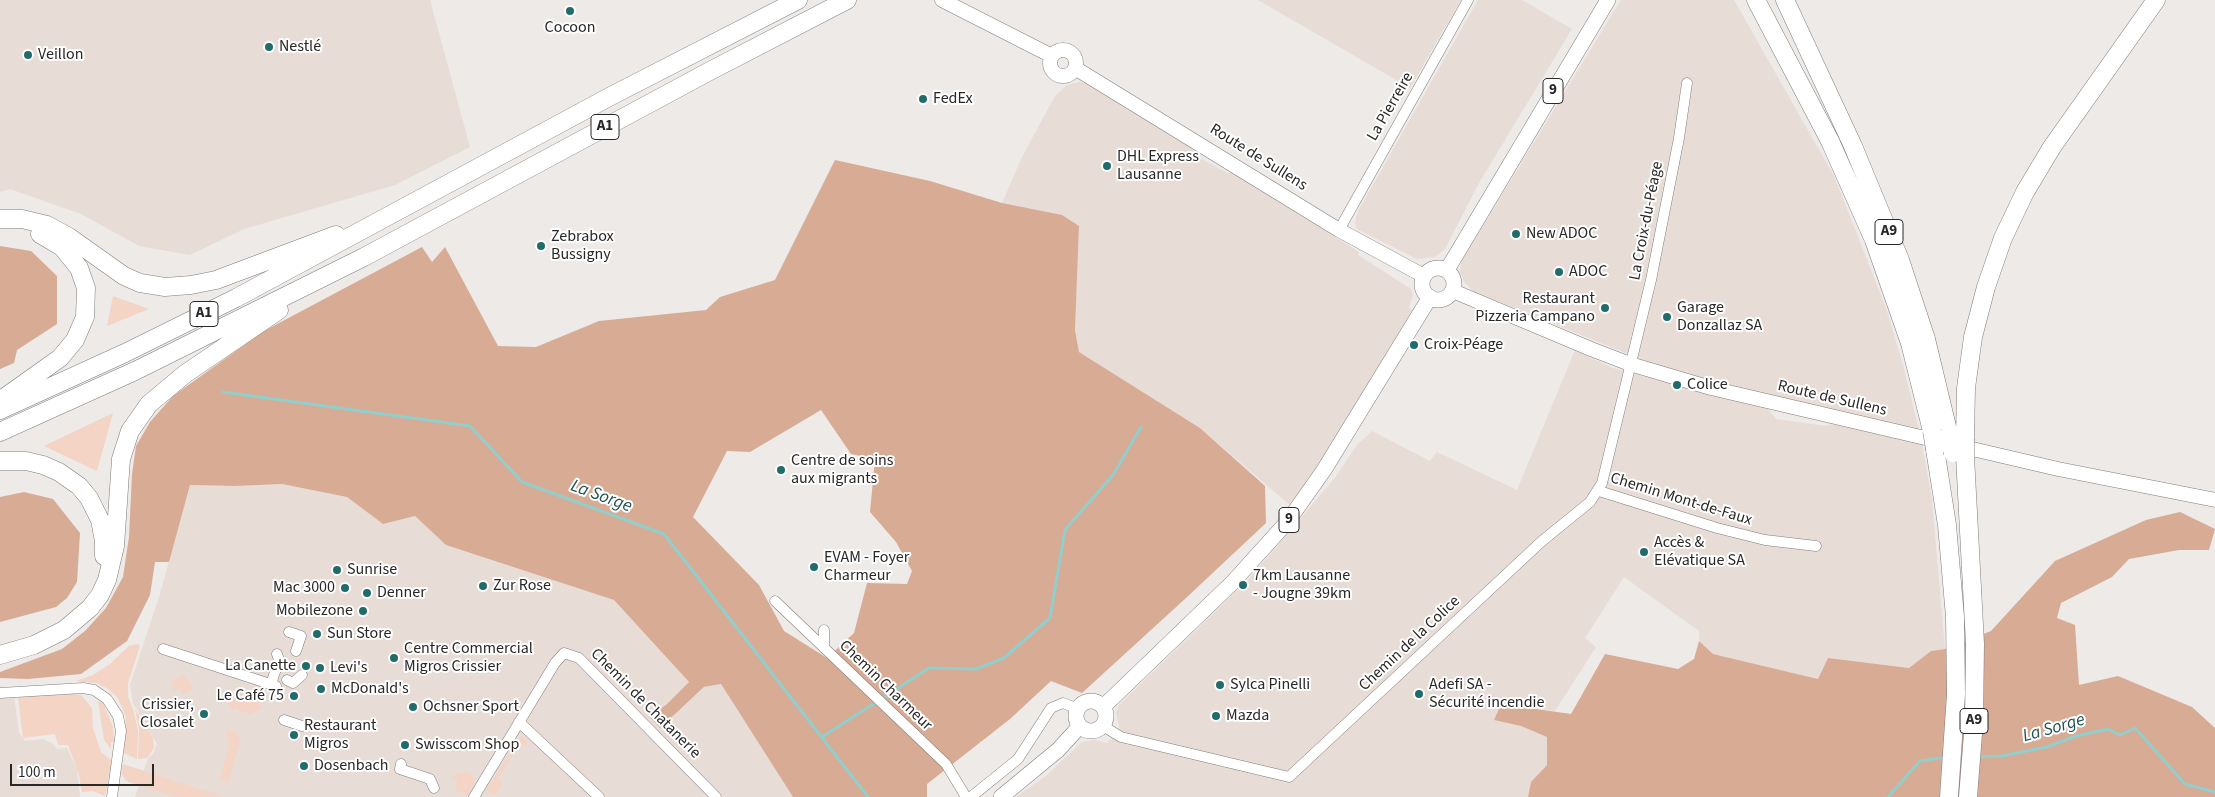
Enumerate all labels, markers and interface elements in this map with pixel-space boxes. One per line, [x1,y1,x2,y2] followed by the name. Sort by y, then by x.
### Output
[564,5,576,17] marker: Cocoon
[545,18,595,38] place label: Cocoon
[279,37,321,57] place label: Nestlé
[263,41,275,53] marker: Nestlé
[38,45,83,65] place label: Veillon
[22,49,34,61] marker: Veillon
[1364,69,1418,145] street label: La Pierreire
[1543,78,1563,104] road number: 9
[933,89,973,109] place label: FedEx
[917,93,929,105] marker: FedEx
[591,114,619,140] road number: A1
[1206,120,1310,196] street label: Route de Sullens
[1117,147,1199,185] place label: DHL Express Lausanne
[1101,160,1113,172] marker: DHL Express Lausanne
[1626,160,1668,282] street label: La Croix-du-Péage
[1875,220,1903,244] road number: A9
[1526,224,1597,244] place label: New ADOC
[551,227,614,265] place label: Zebrabox Bussigny
[1510,228,1522,240] marker: New ADOC
[535,240,547,252] marker: Zebrabox Bussigny
[1569,262,1607,282] place label: ADOC
[1553,266,1565,278] marker: ADOC
[1475,289,1595,327] place label: Restaurant Pizzeria Campano
[1677,298,1762,336] place label: Garage Donzallaz SA
[190,302,218,326] road number: A1
[1599,302,1611,314] marker: Restaurant Pizzeria Campano
[1661,311,1673,323] marker: Garage Donzallaz SA
[1424,335,1503,355] place label: Croix-Péage
[1408,339,1420,351] marker: Croix-Péage
[1687,375,1728,395] place label: Colice
[1776,377,1888,421] street label: Route de Sullens
[1671,379,1683,391] marker: Colice
[791,451,894,489] place label: Centre de soins aux migrants
[775,464,787,476] marker: Centre de soins aux migrants
[1608,469,1754,531] street label: Chemin Mont-de-Faux
[567,476,635,518] water label: La Sorge
[1279,508,1299,532] road number: 9
[1654,533,1745,571] place label: Accès & Elévatique SA
[1638,546,1650,558] marker: Accès & Elévatique SA
[824,548,909,586] place label: EVAM - Foyer Charmeur
[347,560,397,580] place label: Sunrise
[808,561,820,573] marker: EVAM - Foyer Charmeur
[331,564,343,576] marker: Sunrise
[1253,566,1351,604] place label: 7km Lausanne - Jougne 39km
[493,576,551,596] place label: Zur Rose
[273,578,335,598] place label: Mac 3000
[1237,579,1249,591] marker: 7km Lausanne - Jougne 39km
[477,580,489,592] marker: Zur Rose
[339,582,351,594] marker: Mac 3000
[377,583,426,603] place label: Denner
[361,587,373,599] marker: Denner
[1356,592,1464,696] street label: Chemin de la Colice
[276,601,353,621] place label: Mobilezone
[357,605,369,617] marker: Mobilezone
[327,624,392,644] place label: Sun Store
[311,628,323,640] marker: Sun Store
[835,637,935,735] street label: Chemin Charmeur
[404,639,533,677] place label: Centre Commercial Migros Crissier
[586,645,704,763] street label: Chemin de Chatanerie
[388,652,400,664] marker: Centre Commercial Migros Crissier
[225,656,296,676] place label: La Canette
[330,658,367,678] place label: Levi's
[300,660,312,672] marker: La Canette
[314,662,326,674] marker: Levi's
[1230,675,1310,695] place label: Sylca Pinelli
[1429,675,1544,713] place label: Adefi SA - Sécurité incendie
[331,679,409,699] place label: McDonald's
[1214,679,1226,691] marker: Sylca Pinelli
[315,683,327,695] marker: McDonald's
[217,686,284,706] place label: Le Café 75
[1413,688,1425,700] marker: Adefi SA - Sécurité incendie
[288,690,300,702] marker: Le Café 75
[140,695,194,733] place label: Crissier, Closalet
[423,697,519,717] place label: Ochsner Sport
[407,701,419,713] marker: Ochsner Sport
[1226,706,1269,726] place label: Mazda
[198,708,210,720] marker: Crissier, Closalet
[1960,708,1988,734] road number: A9
[1210,710,1222,722] marker: Mazda
[2020,710,2088,748] water label: La Sorge
[304,716,376,754] place label: Restaurant Migros
[288,729,300,741] marker: Restaurant Migros
[415,735,519,755] place label: Swisscom Shop
[399,739,411,751] marker: Swisscom Shop
[12,754,156,786] scale bar
[314,756,389,776] place label: Dosenbach
[298,760,310,772] marker: Dosenbach
[18,762,56,783] text: 100 m

